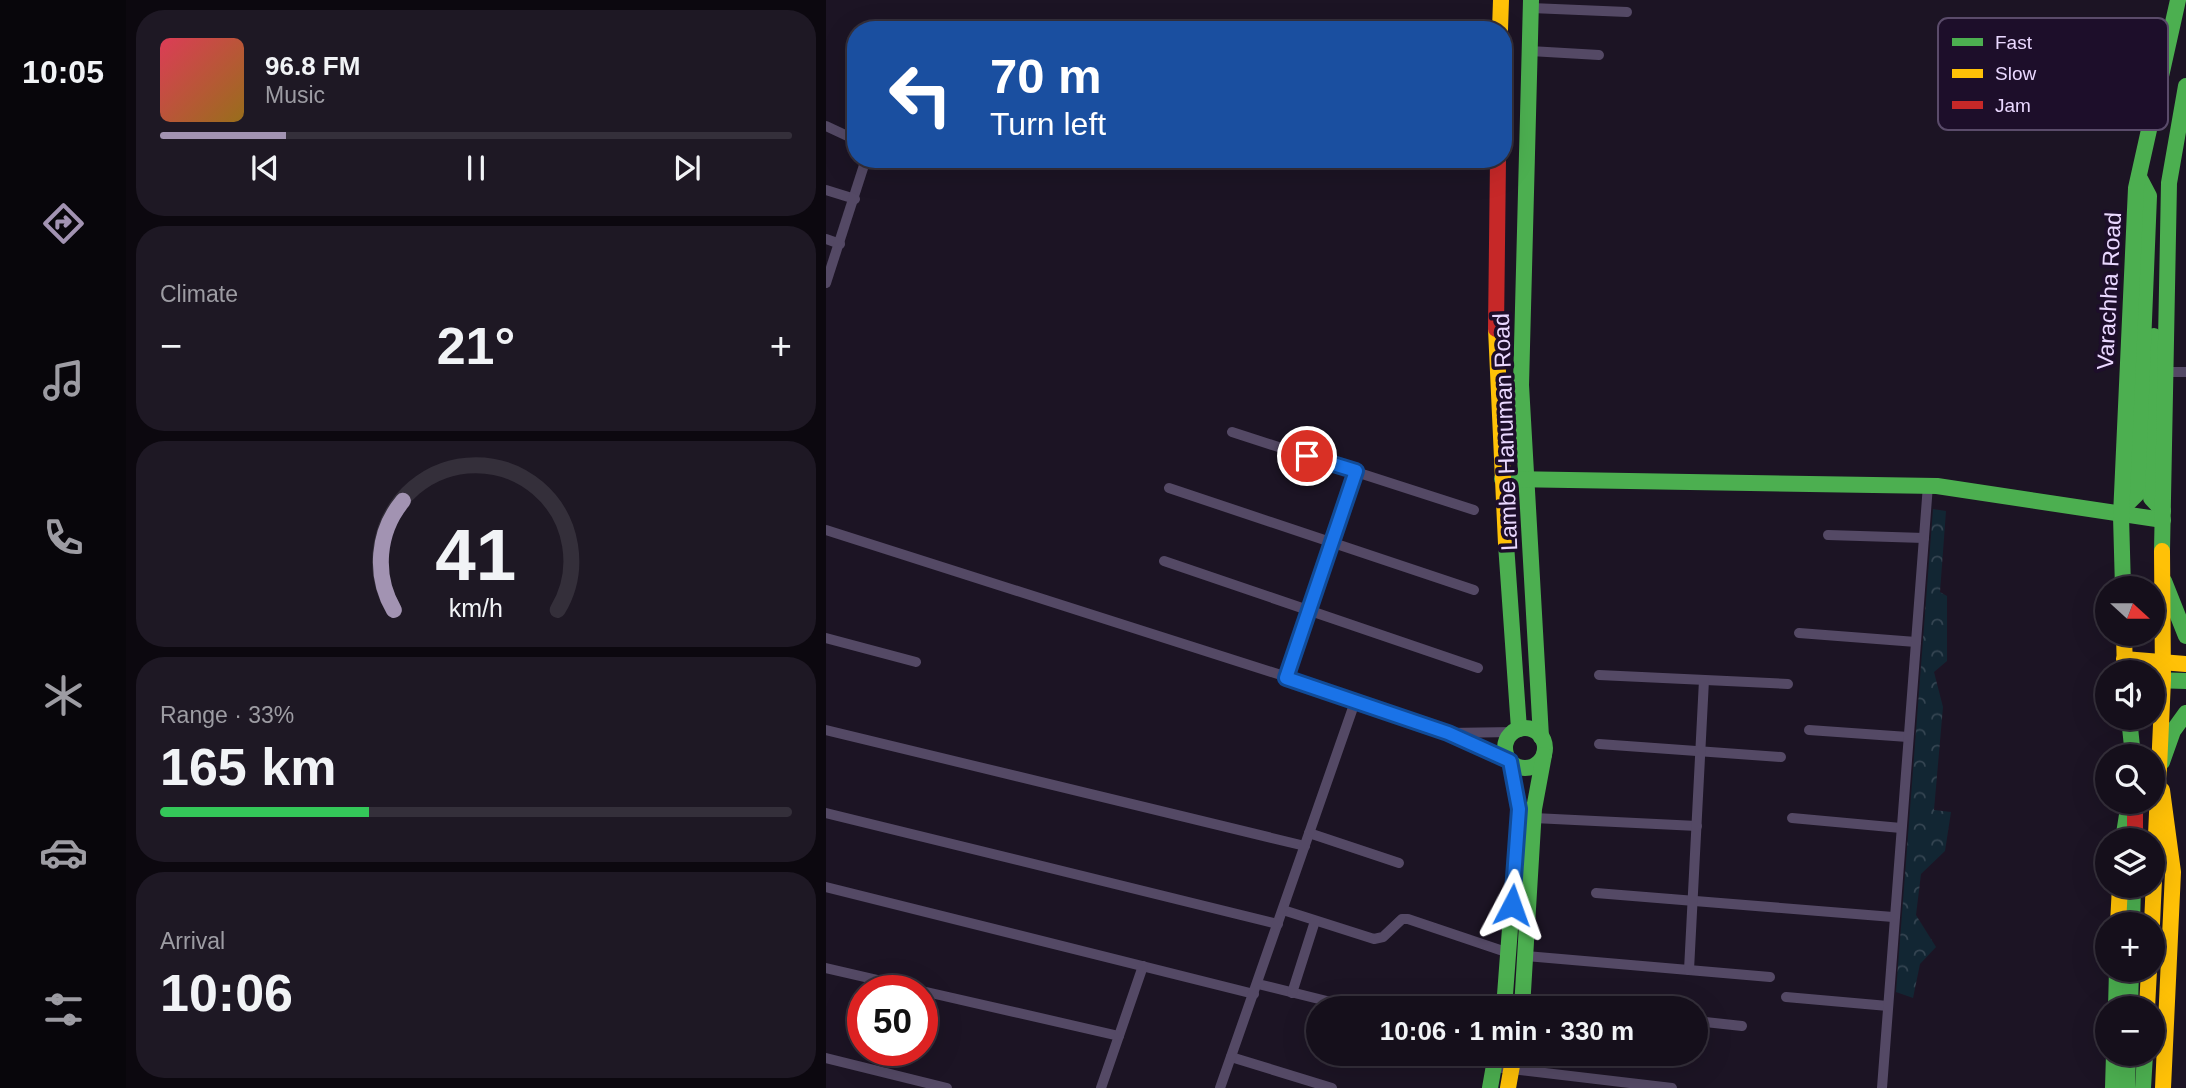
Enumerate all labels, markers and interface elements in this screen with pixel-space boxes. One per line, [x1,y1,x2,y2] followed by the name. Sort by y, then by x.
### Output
[1938,18,2168,130] legend
[1995,32,2033,53] text: Fast
[875,49,966,140] icon: left
[990,49,1102,103] text: 70 m
[265,51,360,81] text: 96.8 FM
[22,54,104,90] text: 10:05
[1995,63,2036,84] text: Slow
[265,82,325,108] text: Music
[1995,95,2031,116] text: Jam
[990,106,1106,142] text: Turn left
[246,149,284,187] icon: previous
[457,149,495,187] icon: pause
[668,149,706,187] icon: next
[39,199,88,248] icon: directions
[2092,211,2126,371] street label: Varachha Road
[160,281,238,307] text: Climate
[1488,313,1522,551] street label: Lambe Hanuman Road
[437,317,515,375] text: 21°
[160,325,182,367] text: −
[770,325,792,367] text: +
[39,356,88,405] icon: music
[1277,426,1337,486] pin
[1288,437,1326,475] icon: arrive
[39,513,88,562] icon: phone
[436,514,516,595] text: 41
[2095,576,2165,646] north arrow
[2095,576,2165,1066] map controls
[449,594,503,622] text: km/h
[2095,660,2165,730] button: sound
[39,671,88,720] icon: climate
[160,702,294,728] text: Range · 33%
[160,738,336,796] text: 165 km
[2095,744,2165,814] button: search
[39,828,88,877] icon: car
[2095,828,2165,898] button: layers
[1475,868,1549,942] position arrow
[2095,912,2165,982] button: +
[160,928,225,954] text: Arrival
[160,964,293,1022] text: 10:06
[847,975,938,1066] speed limit sign: 50
[39,985,88,1034] icon: filters
[2095,996,2165,1066] button: −
[1380,1016,1634,1046] text: 10:06 · 1 min · 330 m

